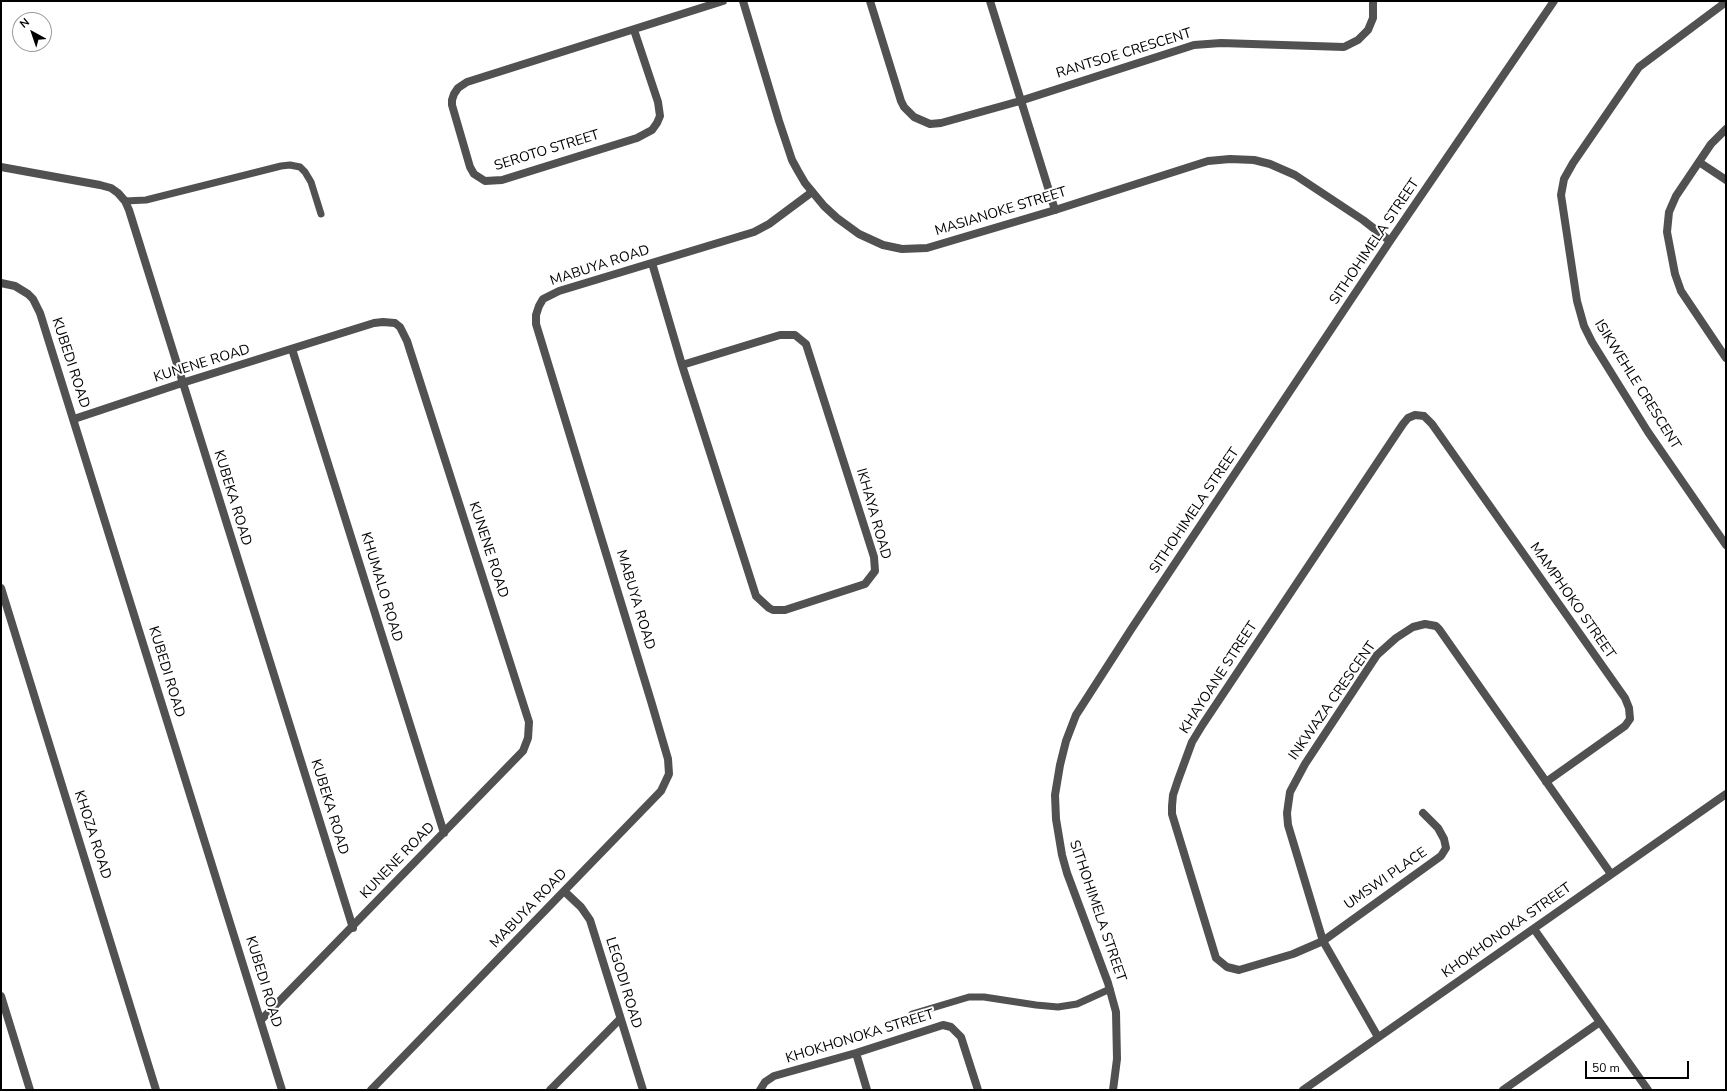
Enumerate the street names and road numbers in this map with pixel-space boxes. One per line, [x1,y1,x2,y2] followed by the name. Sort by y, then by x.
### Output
[1054,25,1194,83] street label: RANTSOE CRESCENT
[492,127,602,175] street label: SEROTO STREET
[1327,176,1423,308] street label: SITHOHIMELA STREET
[933,184,1069,240] street label: MASIANOKE STREET
[548,242,652,290] street label: MABUYA ROAD
[47,315,93,411] street label: KUBEDI ROAD
[1590,317,1684,453] street label: ISIKWEHLE CRESCENT
[152,341,252,387] street label: KUNENE ROAD
[1147,445,1243,577] street label: SITHOHIMELA STREET
[209,448,255,548] street label: KUBEKA ROAD
[852,467,894,561] street label: IKHAYA ROAD
[465,500,511,600] street label: KUNENE ROAD
[356,530,406,644] street label: KHUMALO ROAD
[1526,540,1618,662] street label: MAMPHOKO STREET
[612,548,658,652] street label: MABUYA ROAD
[1177,619,1261,737] street label: KHAYOANE STREET
[144,624,188,720] street label: KUBEDI ROAD
[1286,638,1380,764] street label: INKWAZA CRESCENT
[306,757,352,857] street label: KUBEKA ROAD
[70,789,114,881] street label: KHOZA ROAD
[357,819,439,903] street label: KUNENE ROAD
[1065,838,1129,984] street label: SITHOHIMELA STREET
[1341,844,1431,914] street label: UMSWI PLACE
[487,866,571,952] street label: MABUYA ROAD
[1439,880,1575,982] street label: KHOKHONOKA STREET
[241,934,285,1030] street label: KUBEDI ROAD
[601,935,645,1031] street label: LEGODI ROAD
[784,1006,936,1068] street label: KHOKHONOKA STREET

